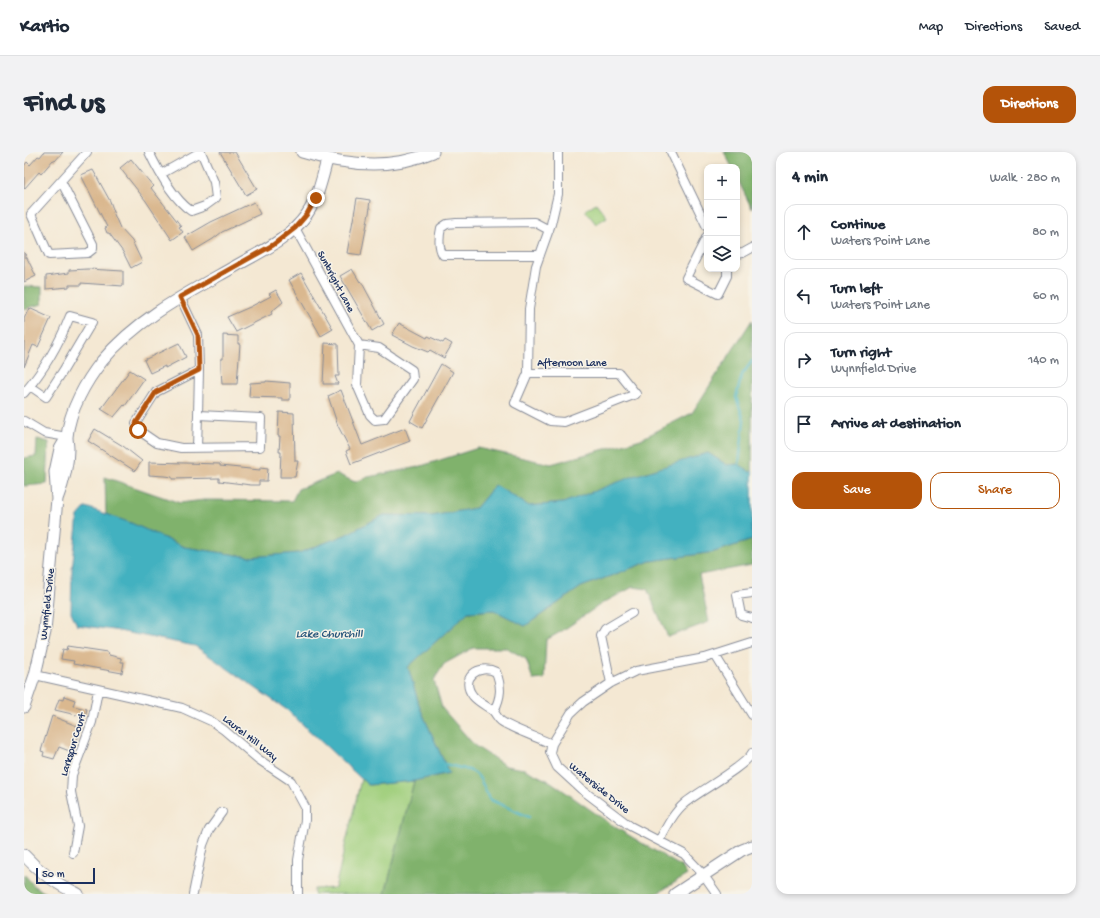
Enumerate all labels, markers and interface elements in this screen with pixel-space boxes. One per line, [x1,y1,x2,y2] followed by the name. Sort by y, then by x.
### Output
[20,16,69,39] text: Kartio
[919,19,943,36] text: Map
[965,19,1022,36] text: Directions
[1044,19,1080,36] text: Saved
[983,86,1076,123] button: Directions
[24,88,104,121] text: Find us
[704,164,740,272] map controls
[704,164,740,200] button: +
[792,168,828,188] text: 4 min
[990,171,1060,186] text: Walk · 280 m
[307,189,325,207] route end
[704,200,740,236] button: −
[831,216,885,234] text: Continue
[793,221,815,243] icon: ahead
[1032,225,1059,240] text: 80 m
[831,234,930,249] text: Waters Point Lane
[704,236,740,272] button: layers
[314,249,357,315] street label: Sunbright Lane
[831,280,882,298] text: Turn left
[793,285,815,307] icon: left
[1033,289,1059,304] text: 60 m
[831,298,930,313] text: Waters Point Lane
[831,344,891,362] text: Turn right
[793,349,815,371] icon: right
[1028,353,1059,368] text: 140 m
[537,357,607,370] street label: Afternoon Lane
[831,362,916,377] text: Wynnfield Drive
[793,413,815,435] icon: arrive
[831,415,961,433] text: Arrive at destination
[129,421,147,439] route start
[792,472,922,509] button: Save
[930,472,1060,509] button: Share
[37,567,58,641] street label: Wynnfield Drive
[296,628,364,642] water label: Lake Churchill
[59,710,90,778] street label: Larkspur Court
[220,713,280,764] street label: Laurel Hill Way
[566,760,632,817] street label: Waterside Drive
[36,866,95,885] scale bar
[42,869,64,881] text: 50 m

